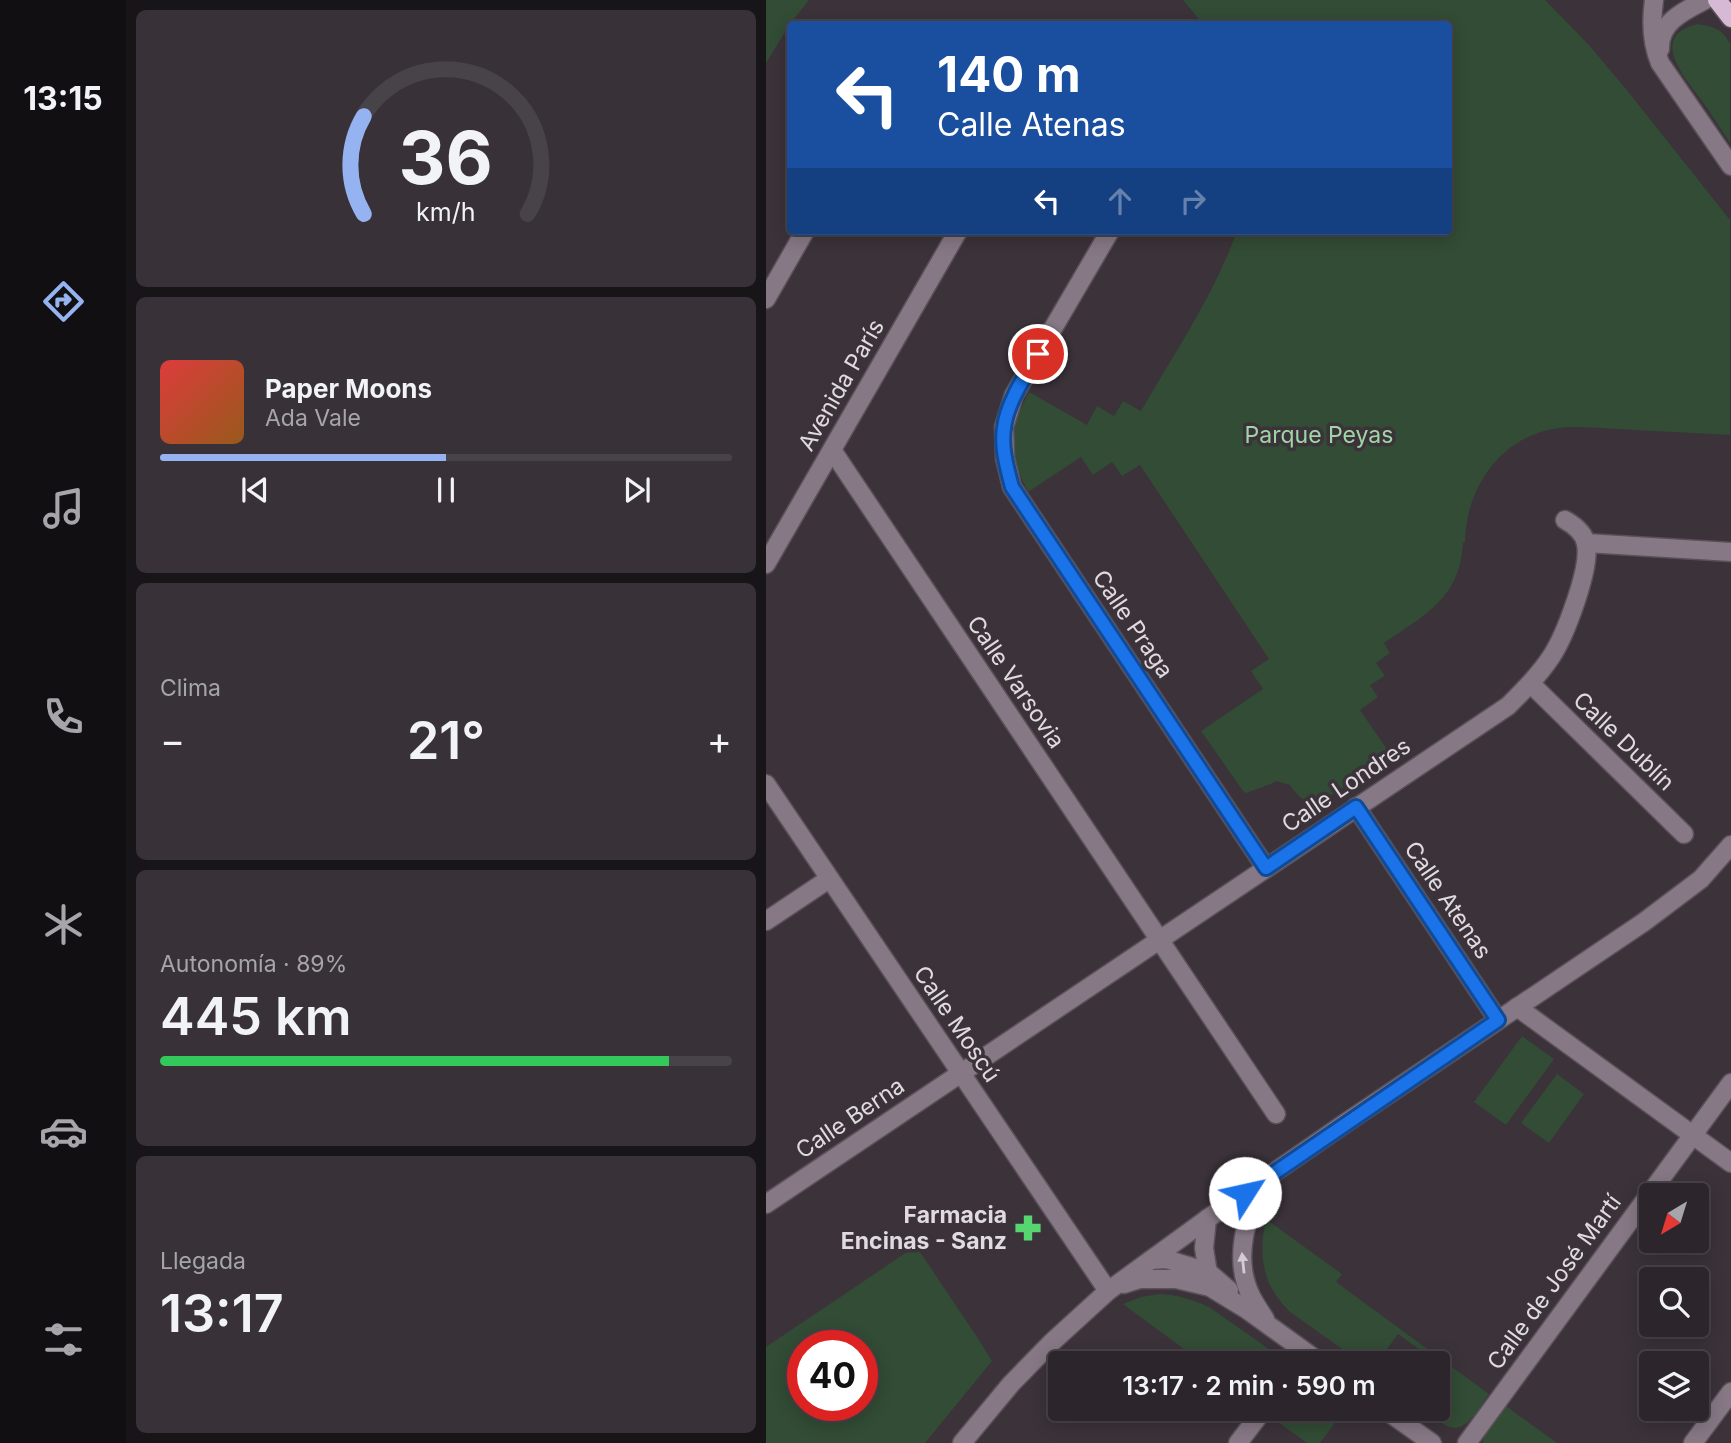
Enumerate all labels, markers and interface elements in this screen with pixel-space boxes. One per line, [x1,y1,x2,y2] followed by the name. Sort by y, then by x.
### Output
[937,45,1081,104] text: 140 m
[822,49,913,140] icon: left
[23,79,103,118] text: 13:15
[937,105,1126,144] text: Calle Atenas
[399,114,493,203] text: 36
[1028,182,1066,220] icon: left
[1101,182,1139,220] icon: ahead
[1174,182,1212,220] icon: right
[416,197,476,227] text: km/h
[39,277,88,326] icon: directions
[792,314,890,456] street label: Avenida París
[1008,324,1068,384] pin
[1019,335,1057,373] icon: arrive
[265,373,432,404] text: Paper Moons
[265,404,361,432] text: Ada Vale
[1245,421,1393,449] park label: Parque Peyas
[236,471,274,509] icon: previous
[427,471,465,509] icon: pause
[618,471,656,509] icon: next
[39,484,88,533] icon: music
[1087,565,1179,683] street label: Calle Praga
[961,610,1071,754] street label: Calle Varsovia
[160,674,221,702] text: Clima
[1568,686,1680,796] street label: Calle Dublín
[39,692,88,741] icon: phone
[407,709,485,772] text: 21°
[160,717,185,763] text: −
[707,717,732,763] text: +
[1276,732,1416,838] street label: Calle Londres
[1399,836,1497,964] street label: Calle Atenas
[39,900,88,949] icon: climate
[160,950,347,978] text: Autonomía · 89%
[908,961,1006,1087] street label: Calle Moscú
[160,985,352,1048] text: 445 km
[790,1072,910,1164] street label: Calle Berna
[39,1107,88,1156] icon: car
[1208,1156,1282,1230] position arrow
[1639,1183,1709,1253] north arrow
[1639,1183,1709,1421] map controls
[1481,1189,1627,1375] street label: Calle de José Martí
[841,1201,1007,1255] place label: Farmacia Encinas - Sanz
[1013,1213,1043,1243] pharmacy icon: Farmacia Encinas - Sanz
[160,1247,246,1275] text: Llegada
[1237,1252,1248,1274] one-way arrow
[1639,1267,1709,1337] button: search
[160,1282,284,1345] text: 13:17
[39,1315,88,1364] icon: filters
[787,1330,878,1421] speed limit sign: 40
[1639,1351,1709,1421] button: layers
[1122,1370,1376,1401] text: 13:17 · 2 min · 590 m

